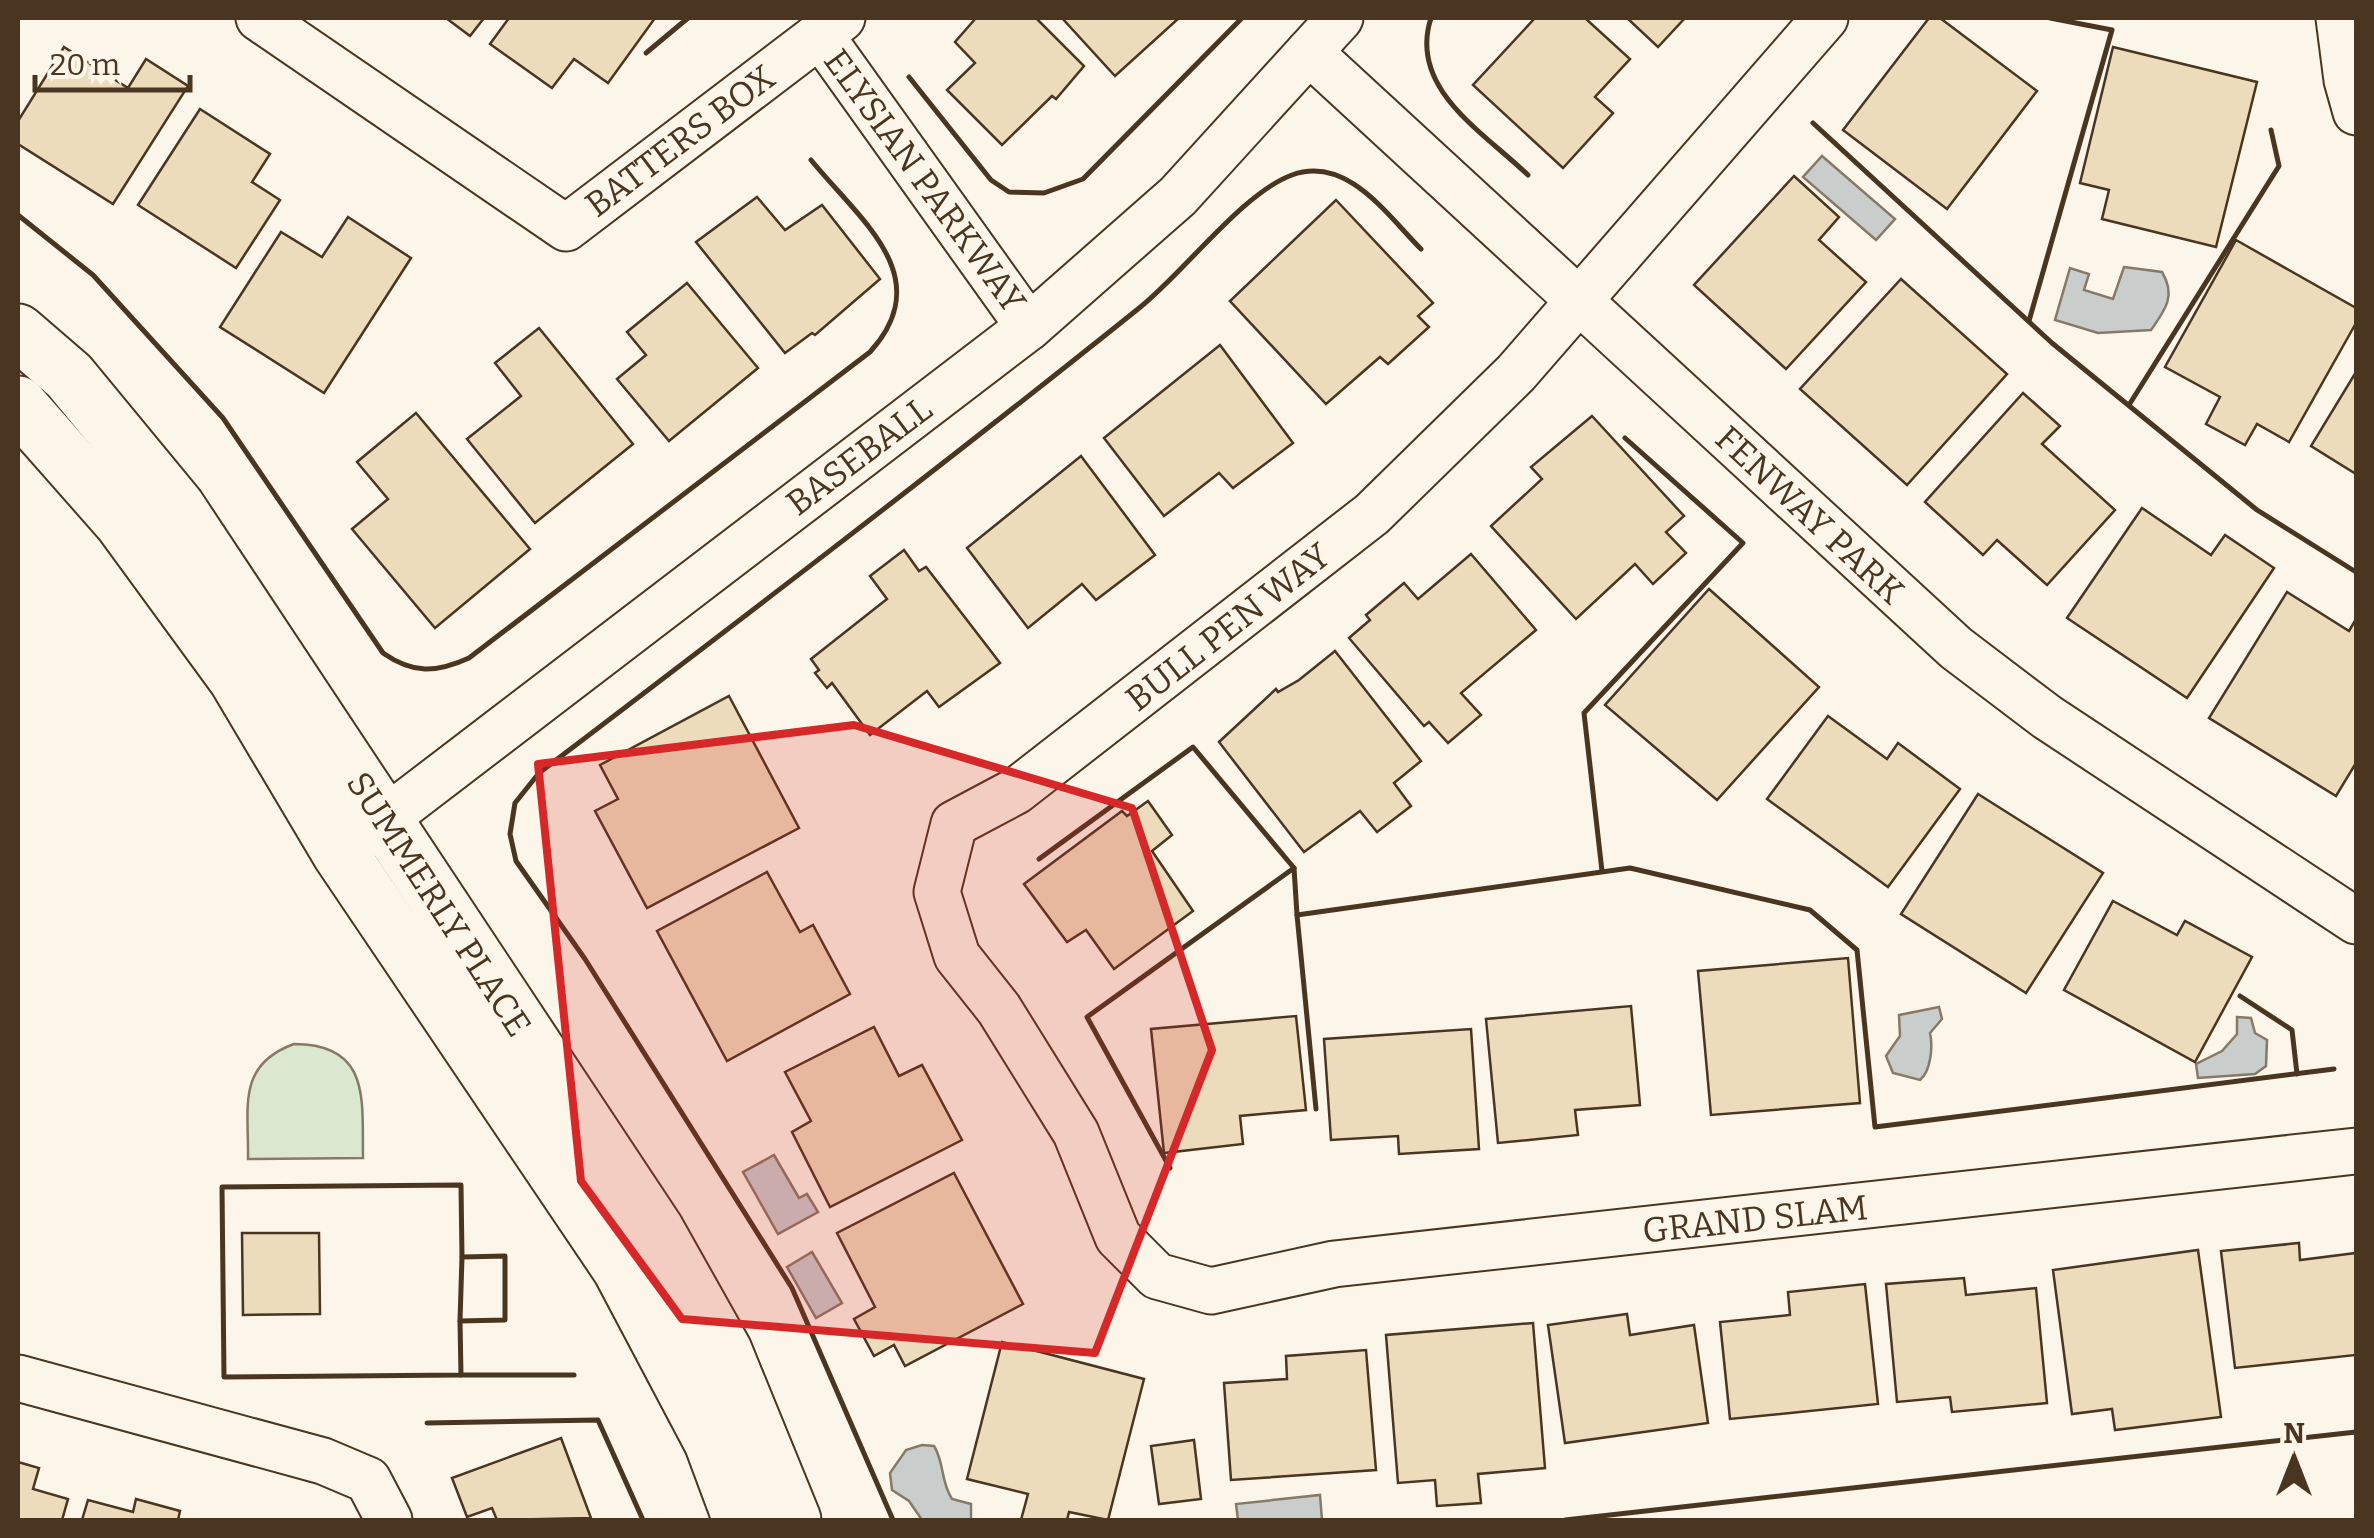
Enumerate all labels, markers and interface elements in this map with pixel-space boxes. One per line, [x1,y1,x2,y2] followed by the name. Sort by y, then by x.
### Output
[35,30,190,92] scale bar
[815,41,1035,321] street label: ELYSIAN PARKWAY
[50,47,121,83] text: 20 m
[577,56,783,226] street label: BATTERS BOX
[778,388,940,524] street label: BASEBALL
[1707,417,1913,613] street label: FENWAY PARK
[1118,534,1339,720] street label: BULL PEN WAY
[338,764,540,1044] street label: SUMMERLY PLACE
[1640,1186,1870,1252] street label: GRAND SLAM
[2244,1408,2344,1508] north arrow
[2283,1417,2305,1450] text: N

